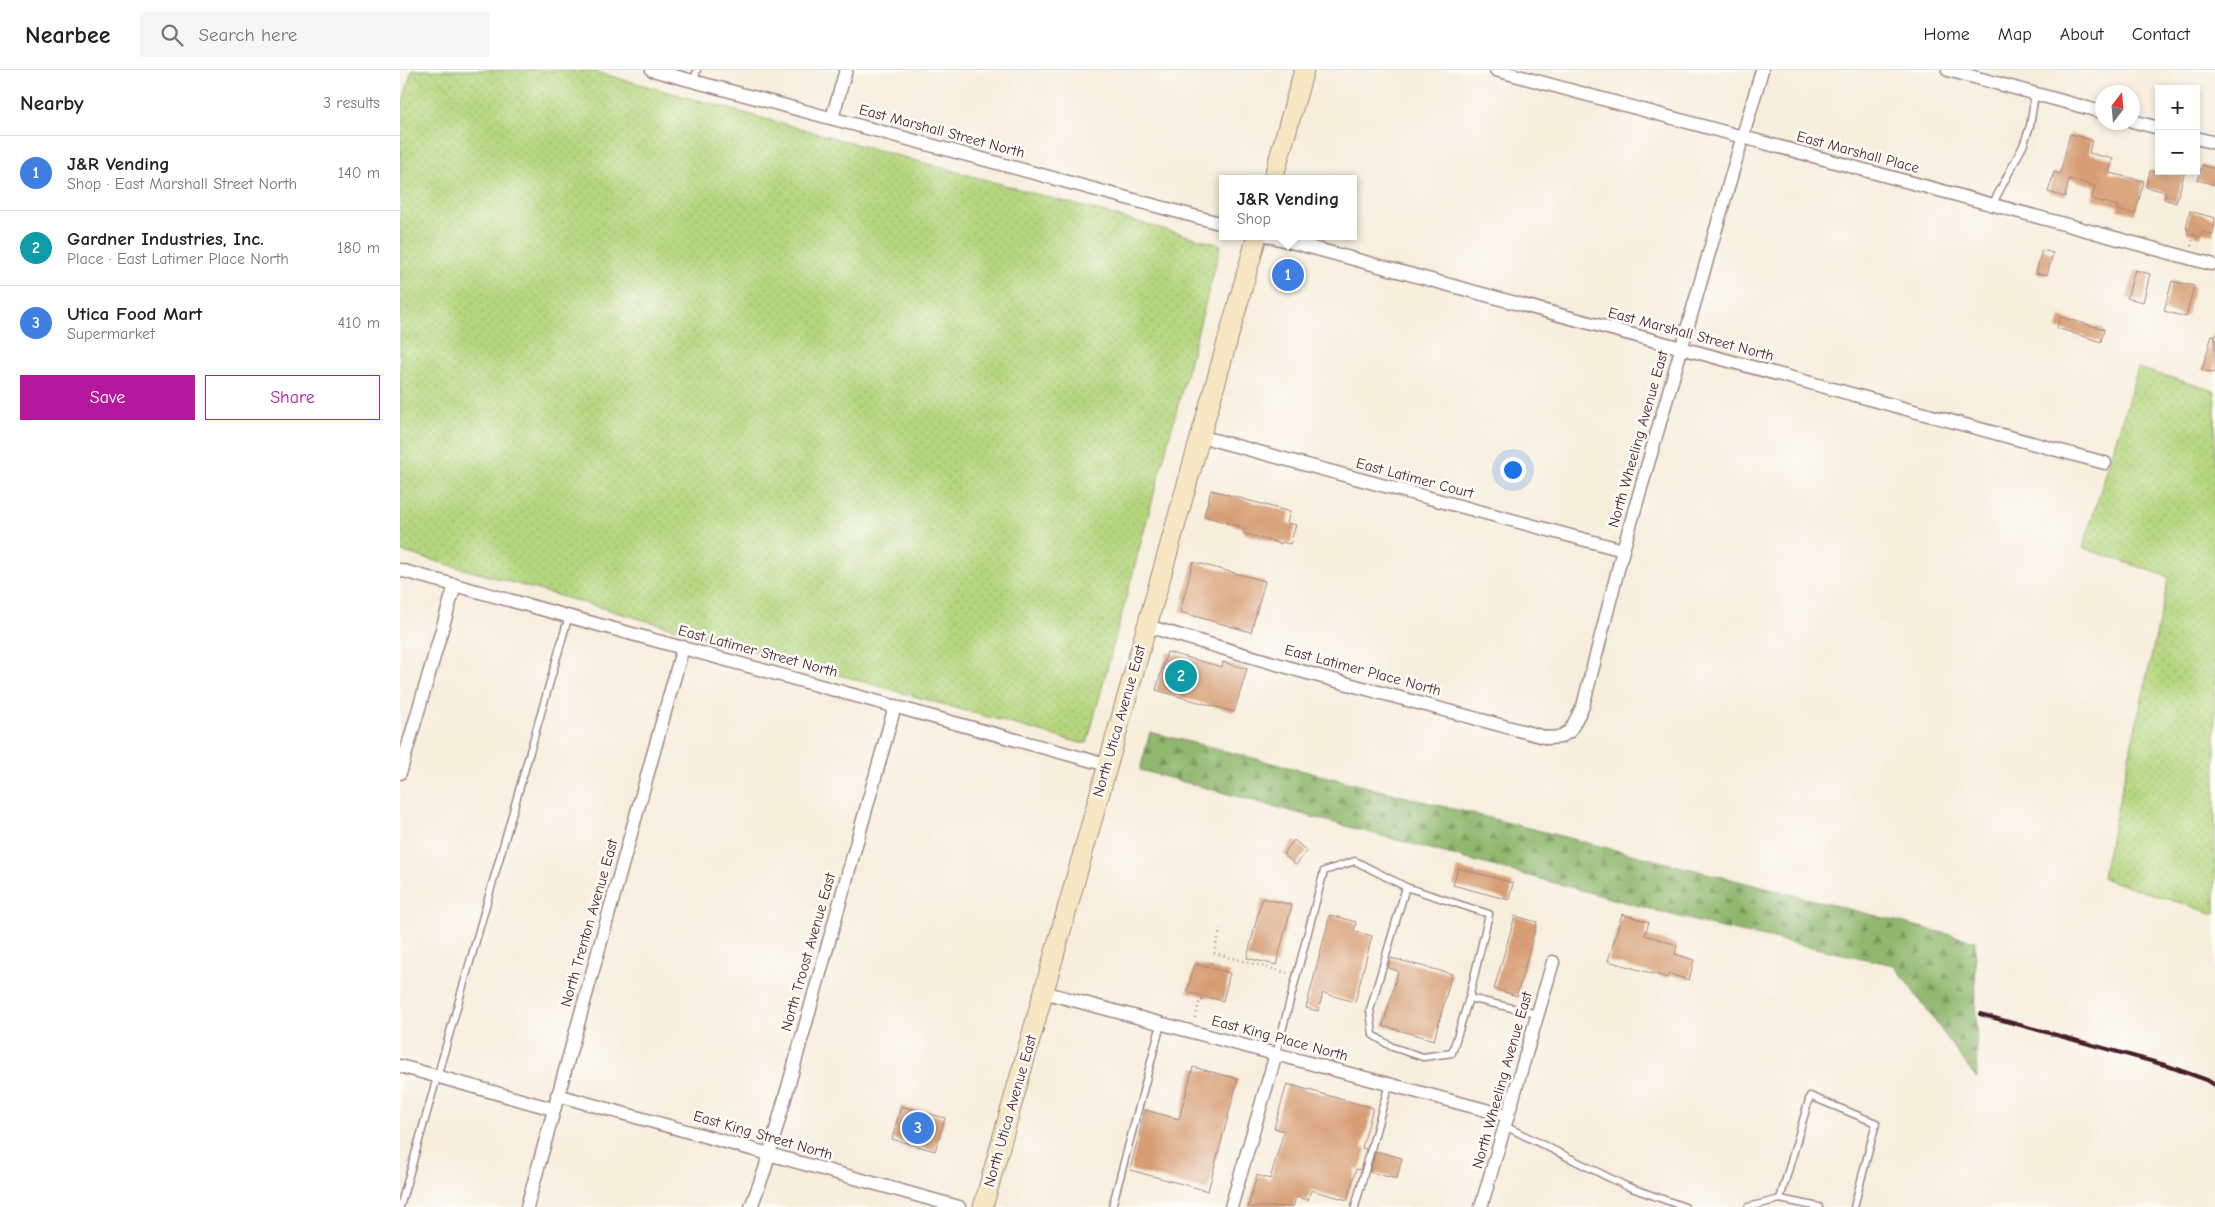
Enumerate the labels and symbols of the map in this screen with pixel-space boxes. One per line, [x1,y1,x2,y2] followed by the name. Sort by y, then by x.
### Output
[2095,85,2140,130] north arrow
[857,100,1027,162] street label: East Marshall Street North
[1795,127,1922,177] street label: East Marshall Place
[1272,256,1304,294] pin: 1
[1606,303,1776,365] street label: East Marshall Street North
[1604,348,1672,529] street label: North Wheeling Avenue East
[1354,454,1476,503] street label: East Latimer Court
[1500,457,1526,483] your location
[676,621,840,681] street label: East Latimer Street North
[1283,640,1443,700] street label: East Latimer Place North
[1089,642,1150,799] street label: North Utica Avenue East
[1165,657,1197,695] pin: 2
[556,836,622,1009] street label: North Trenton Avenue East
[777,870,839,1033] street label: North Troost Avenue East
[1468,989,1536,1170] street label: North Wheeling Avenue East
[1210,1011,1350,1065] street label: East King Place North
[980,1032,1041,1189] street label: North Utica Avenue East
[691,1106,835,1164] street label: East King Street North
[902,1109,934,1147] pin: 3

